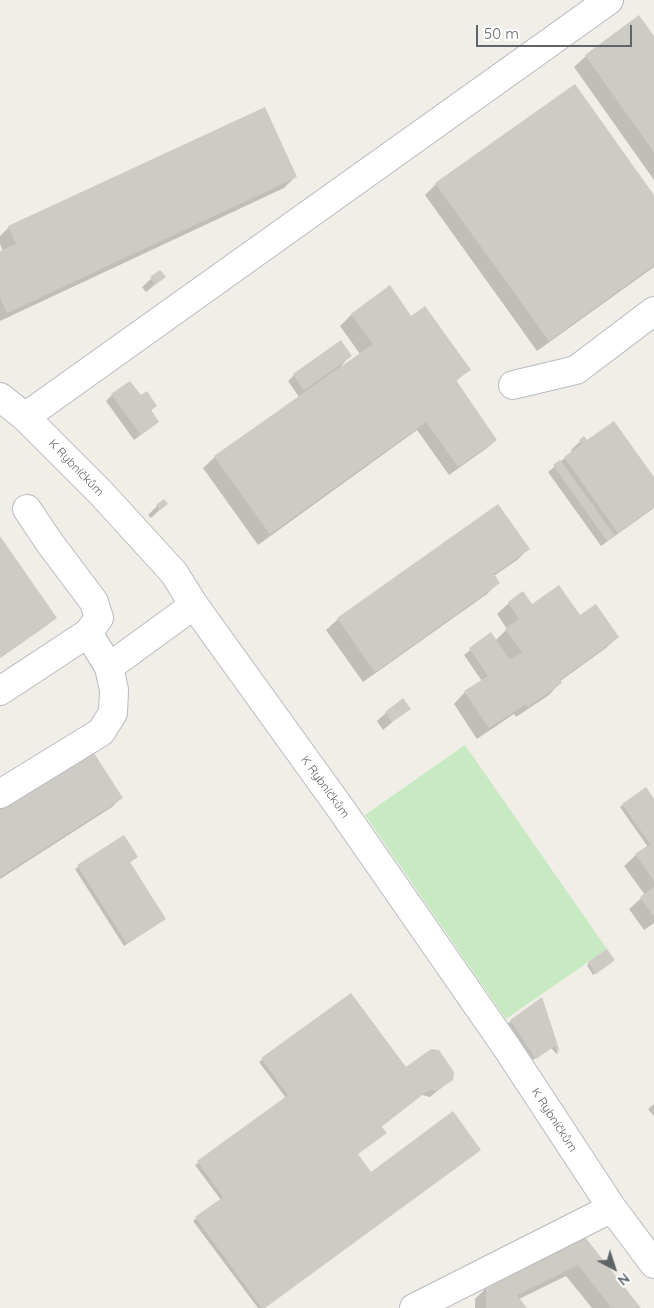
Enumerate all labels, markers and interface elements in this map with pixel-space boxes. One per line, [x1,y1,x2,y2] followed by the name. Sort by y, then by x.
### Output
[479,15,635,47] scale bar
[484,24,519,43] text: 50 m
[45,437,107,499] street label: K Rybníčkům
[298,753,352,821] street label: K Rybníčkům
[528,1085,580,1155] street label: K Rybníčkům
[589,1243,639,1293] north arrow
[614,1269,633,1290] text: N

